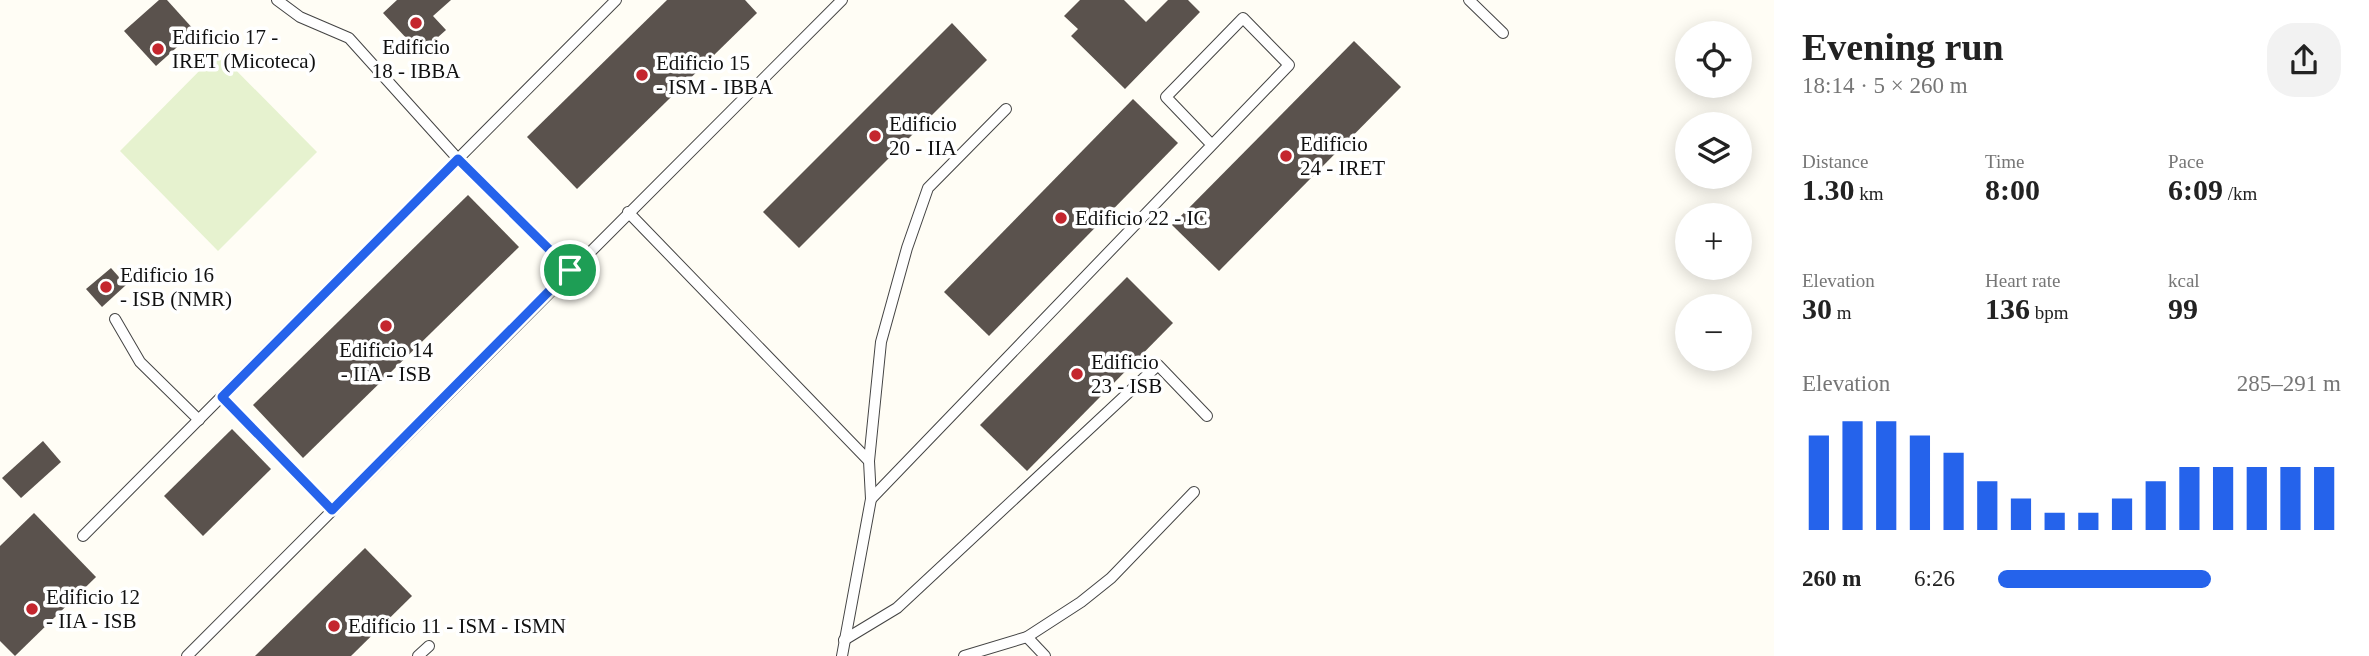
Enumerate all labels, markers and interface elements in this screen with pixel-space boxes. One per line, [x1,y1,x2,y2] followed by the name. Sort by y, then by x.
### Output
[408,15,424,31] marker: Edificio 18 - IBBA
[1675,21,1752,371] map controls
[1675,21,1752,98] button: locate
[2267,23,2341,97] button: share
[172,25,316,73] place label: Edificio 17 - IRET (Micoteca)
[1802,26,2004,68] text: Evening run
[372,35,461,83] place label: Edificio 18 - IBBA
[150,41,166,57] marker: Edificio 17 - IRET (Micoteca)
[656,51,774,99] place label: Edificio 15 - ISM - IBBA
[634,67,650,83] marker: Edificio 15 - ISM - IBBA
[1802,73,1968,98] text: 18:14 · 5 × 260 m
[889,112,957,160] place label: Edificio 20 - IIA
[1675,112,1752,189] button: layers
[867,128,883,144] marker: Edificio 20 - IIA
[1300,132,1385,180] place label: Edificio 24 - IRET
[1278,148,1294,164] marker: Edificio 24 - IRET
[1802,151,1868,172] text: Distance
[1985,151,2024,172] text: Time
[2168,151,2204,172] text: Pace
[1802,173,1855,206] text: 1.30
[1985,173,2040,206] text: 8:00
[2168,173,2223,206] text: 6:09
[1855,183,1884,204] text: km
[2223,183,2257,204] text: /km
[1675,203,1752,280] button: +
[1075,206,1207,230] place label: Edificio 22 - IC
[1053,210,1069,226] marker: Edificio 22 - IC
[540,240,600,300] pin
[551,251,589,289] icon: arrive
[120,263,232,311] place label: Edificio 16 - ISB (NMR)
[1802,270,1875,291] text: Elevation
[1985,270,2060,291] text: Heart rate
[2168,270,2200,291] text: kcal
[98,279,114,295] marker: Edificio 16 - ISB (NMR)
[1802,292,1832,325] text: 30
[1985,292,2030,325] text: 136
[2168,292,2198,325] text: 99
[1675,294,1752,371] button: −
[1832,302,1852,323] text: m
[2030,302,2069,323] text: bpm
[378,318,394,334] marker: Edificio 14 - IIA - ISB
[339,338,433,386] place label: Edificio 14 - IIA - ISB
[1091,350,1162,398] place label: Edificio 23 - ISB
[1069,366,1085,382] marker: Edificio 23 - ISB
[1802,371,1890,396] text: Elevation
[2237,371,2341,396] text: 285–291 m
[1802,566,1861,591] text: 260 m
[1914,566,1955,591] text: 6:26
[46,585,140,633] place label: Edificio 12 - IIA - ISB
[24,601,40,617] marker: Edificio 12 - IIA - ISB
[348,614,566,638] place label: Edificio 11 - ISM - ISMN
[326,618,342,634] marker: Edificio 11 - ISM - ISMN

